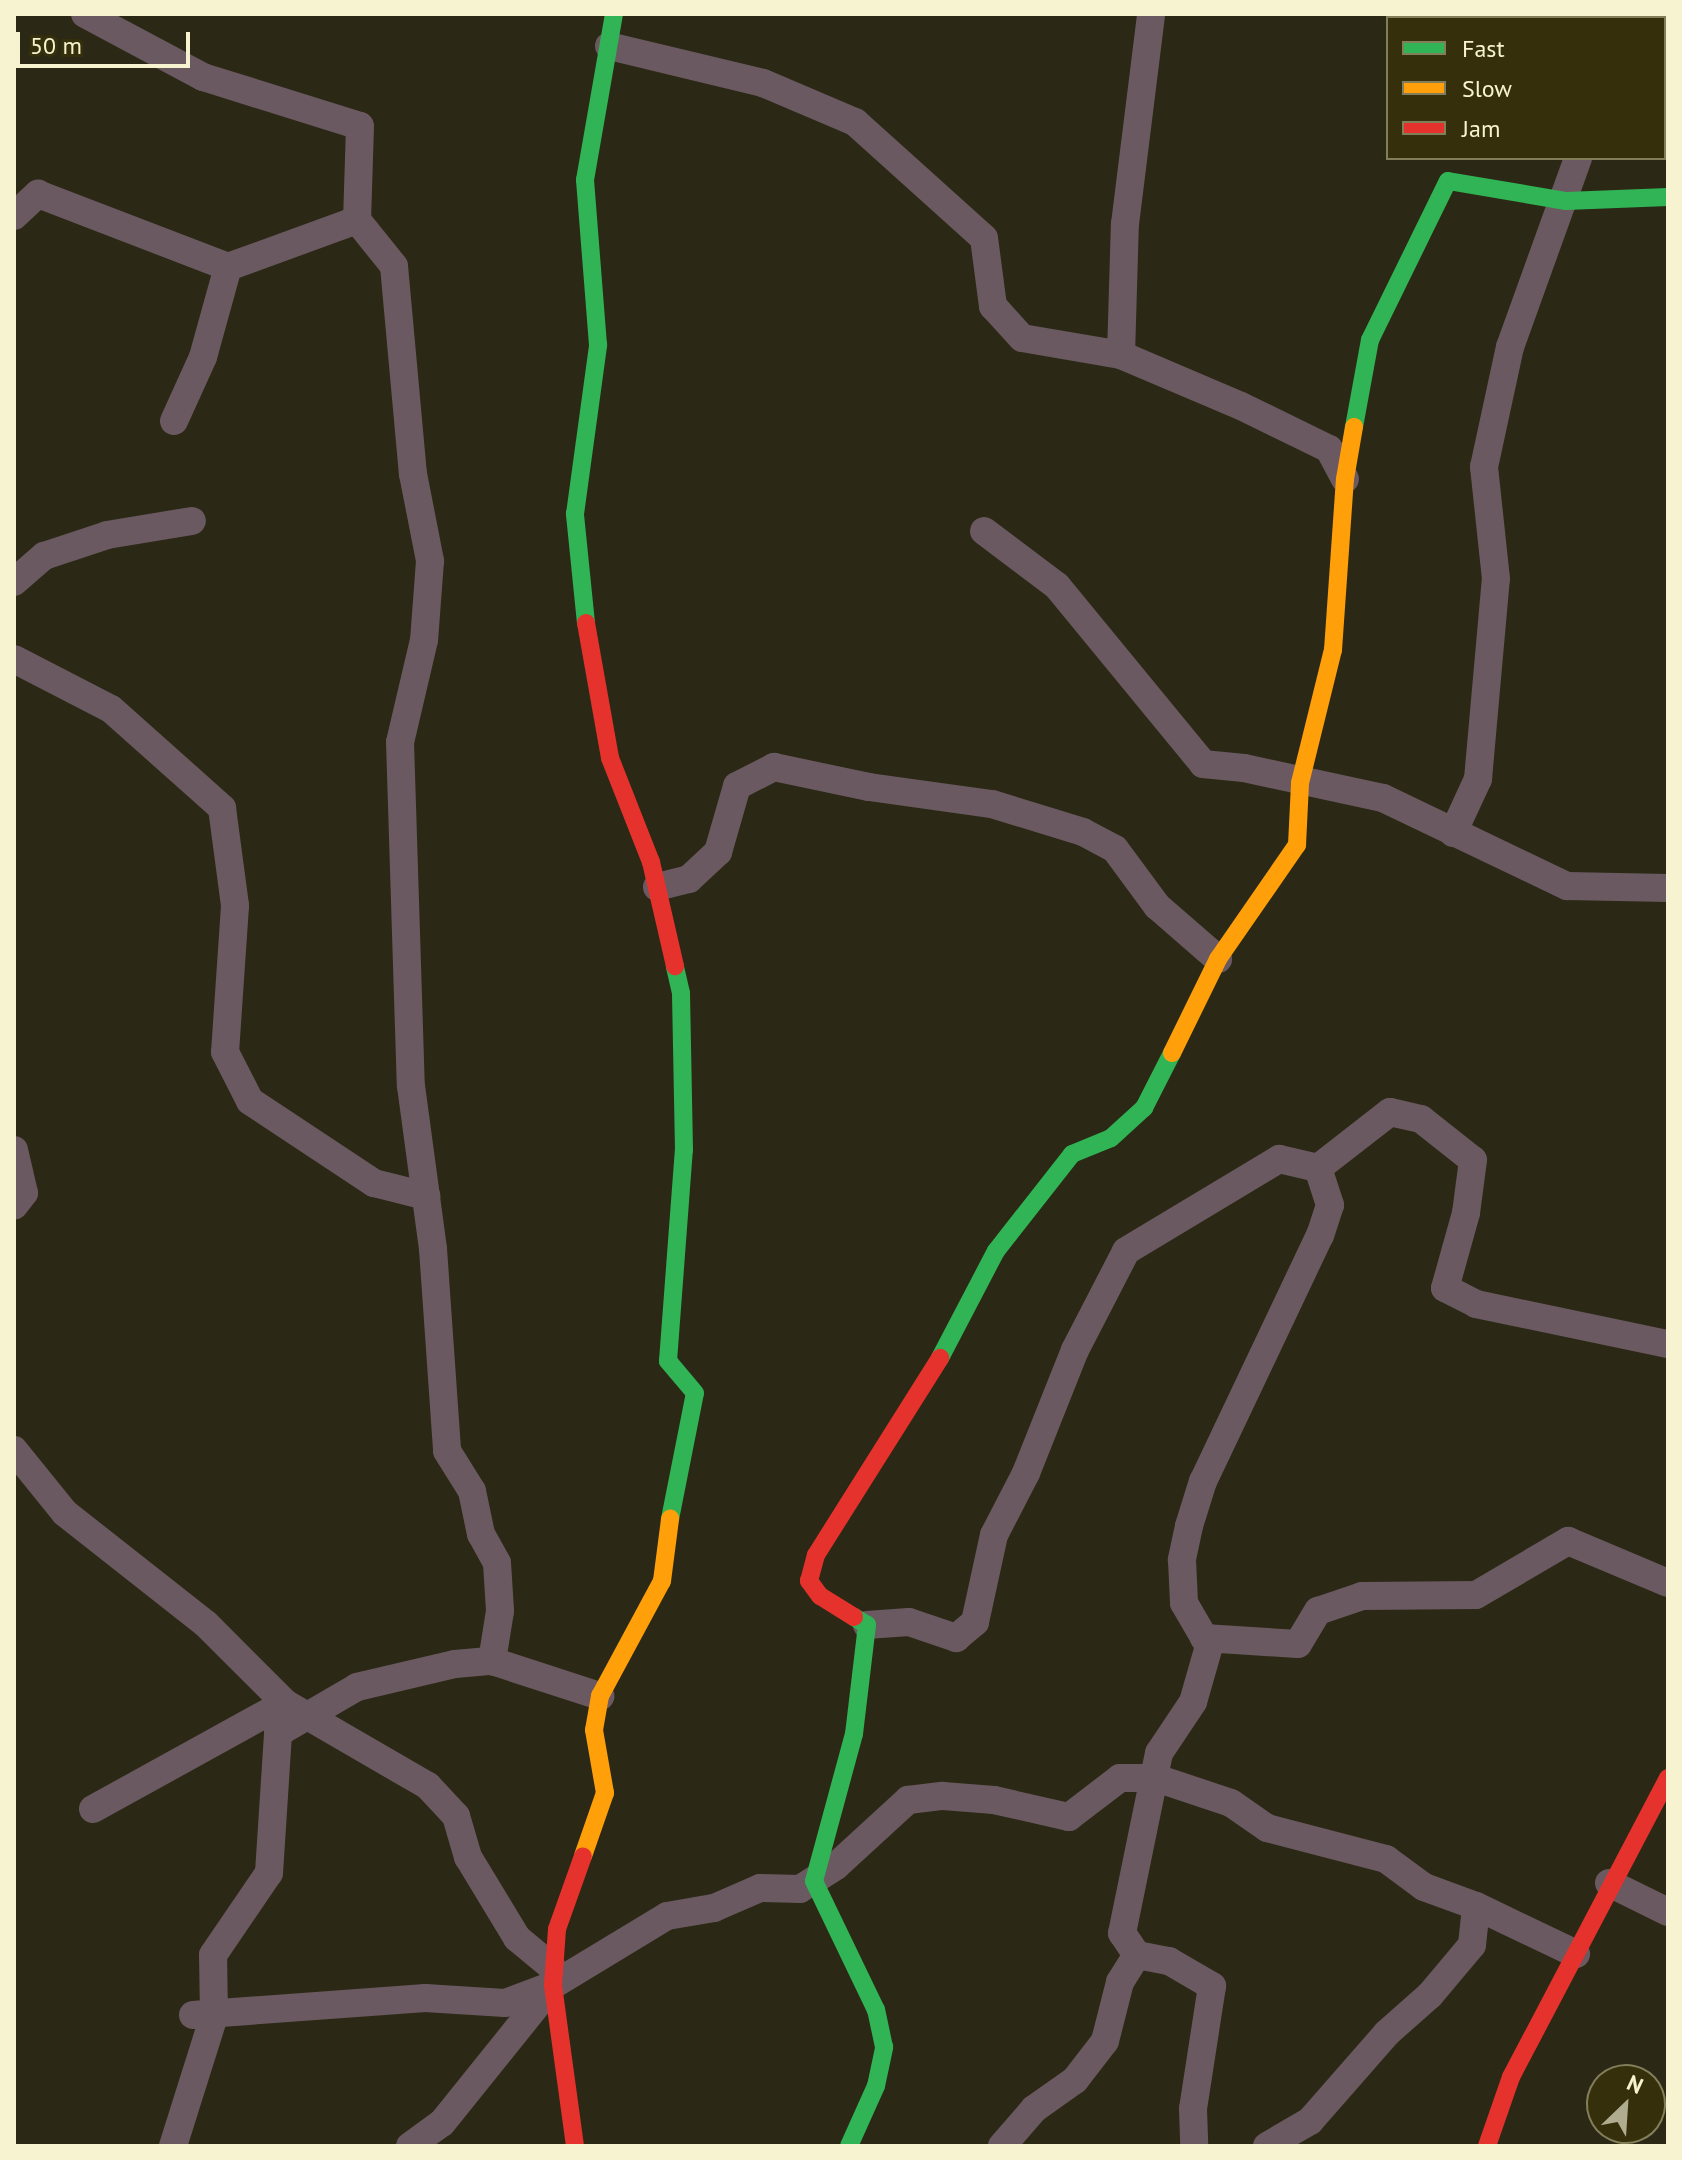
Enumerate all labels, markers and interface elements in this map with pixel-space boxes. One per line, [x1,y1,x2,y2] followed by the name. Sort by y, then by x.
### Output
[20,16,194,66] scale bar
[1386,16,1666,160] legend
[30,30,82,61] text: 50 m
[1462,33,1505,64] text: Fast
[1462,73,1512,104] text: Slow
[1462,113,1500,144] text: Jam
[1586,2064,1666,2144] north arrow
[1623,2068,1648,2100] text: N

